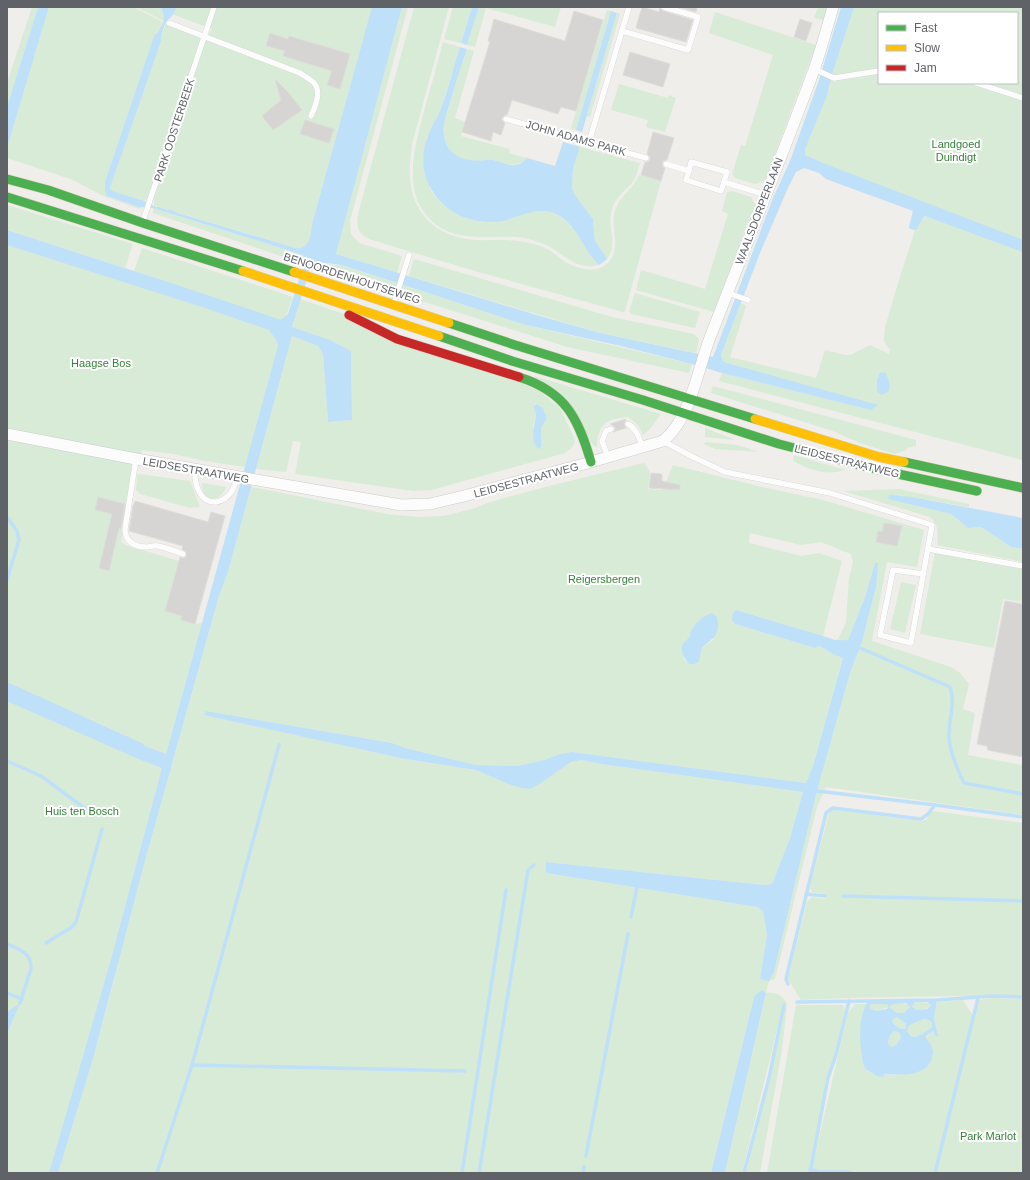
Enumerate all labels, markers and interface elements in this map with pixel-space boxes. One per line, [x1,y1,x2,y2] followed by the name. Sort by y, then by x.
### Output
[878,12,1018,84] legend
[914,21,938,35] text: Fast
[914,41,940,55] text: Slow
[914,61,937,75] text: Jam
[152,76,197,183] street label: PARK OOSTERBEEK
[524,118,628,158] street label: JOHN ADAMS PARK
[932,138,980,163] park label: Landgoed Duindigt
[733,156,785,266] street label: WAALSDORPERLAAN
[282,250,422,306] street label: BENOORDENHOUTSEWEG
[71,357,131,369] park label: Haagse Bos
[793,442,901,480] street label: LEIDSESTRAATWEG
[142,455,250,485] street label: LEIDSESTRAATWEG
[472,460,580,500] street label: LEIDSESTRAATWEG
[568,573,640,585] park label: Reigersbergen
[45,805,119,817] park label: Huis ten Bosch
[960,1130,1016,1142] park label: Park Marlot

